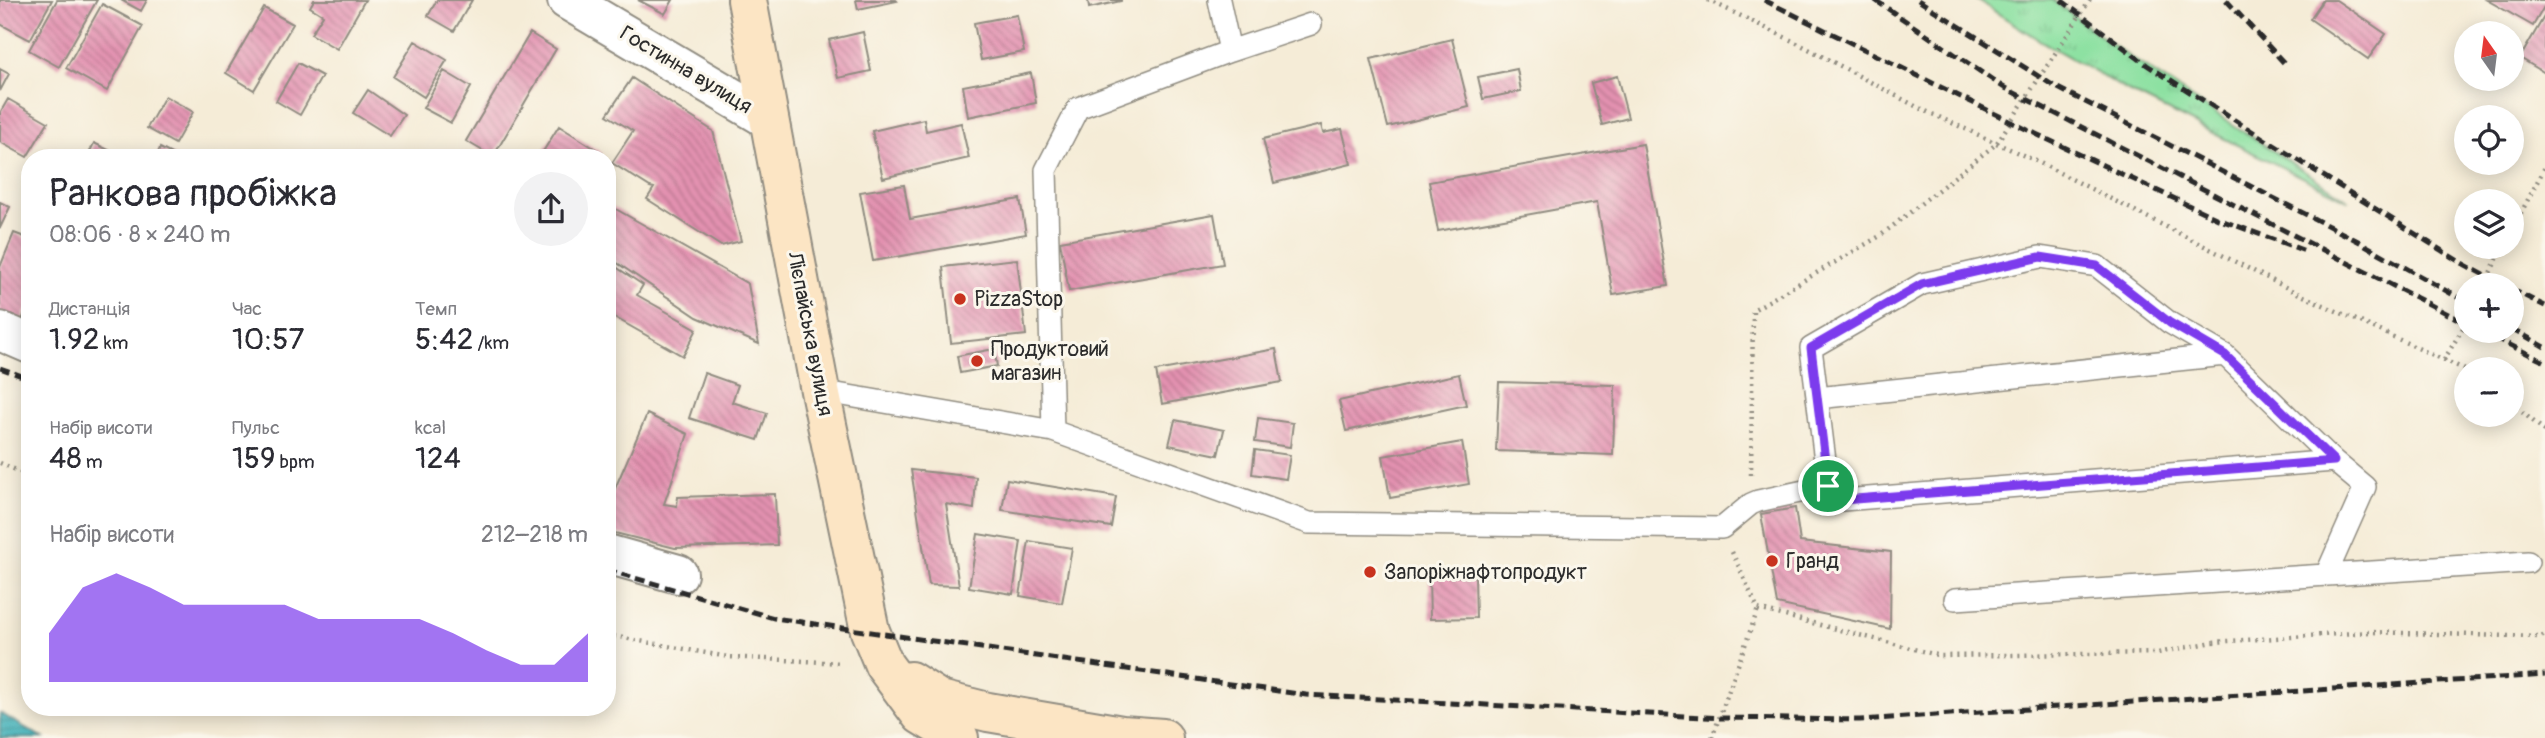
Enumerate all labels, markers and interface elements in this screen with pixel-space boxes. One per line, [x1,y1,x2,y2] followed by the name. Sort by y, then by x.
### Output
[615,20,757,120] street label: Гостинна вулиця
[2454,21,2524,91] north arrow
[2454,21,2524,427] map controls
[2454,105,2524,175] button: locate
[49,170,337,218] text: Ранкова пробіжка
[514,172,588,246] button: share
[2454,189,2524,259] button: layers
[49,220,231,249] text: 08:06 · 8 × 240 m
[781,249,839,418] street label: Лієпайська вулиця
[2454,273,2524,343] button: +
[974,286,1063,313] place label: PizzaStop
[952,291,968,307] marker: PizzaStop
[49,297,130,321] text: Дистанція
[232,297,262,321] text: Час
[415,297,457,321] text: Темп
[49,321,100,358] text: 1.92
[232,321,304,358] text: 10:57
[415,321,473,358] text: 5:42
[100,331,128,355] text: km
[473,331,509,355] text: /km
[991,336,1109,387] place label: Продуктовий магазин
[969,353,985,369] marker: Продуктовий магазин
[2454,357,2524,427] button: −
[49,416,152,440] text: Набір висоти
[232,416,280,440] text: Пульс
[415,416,446,440] text: kcal
[49,440,82,477] text: 48
[232,440,275,477] text: 159
[415,440,461,477] text: 124
[82,450,103,474] text: m
[275,450,315,474] text: bpm
[1798,456,1858,516] pin
[1809,467,1847,505] icon: arrive
[49,520,174,549] text: Набір висоти
[481,520,588,549] text: 212–218 m
[1786,548,1839,575] place label: Гранд
[1764,553,1780,569] marker: Гранд
[1384,559,1588,586] place label: Запоріжнафтопродукт
[1362,564,1378,580] marker: Запоріжнафтопродукт

